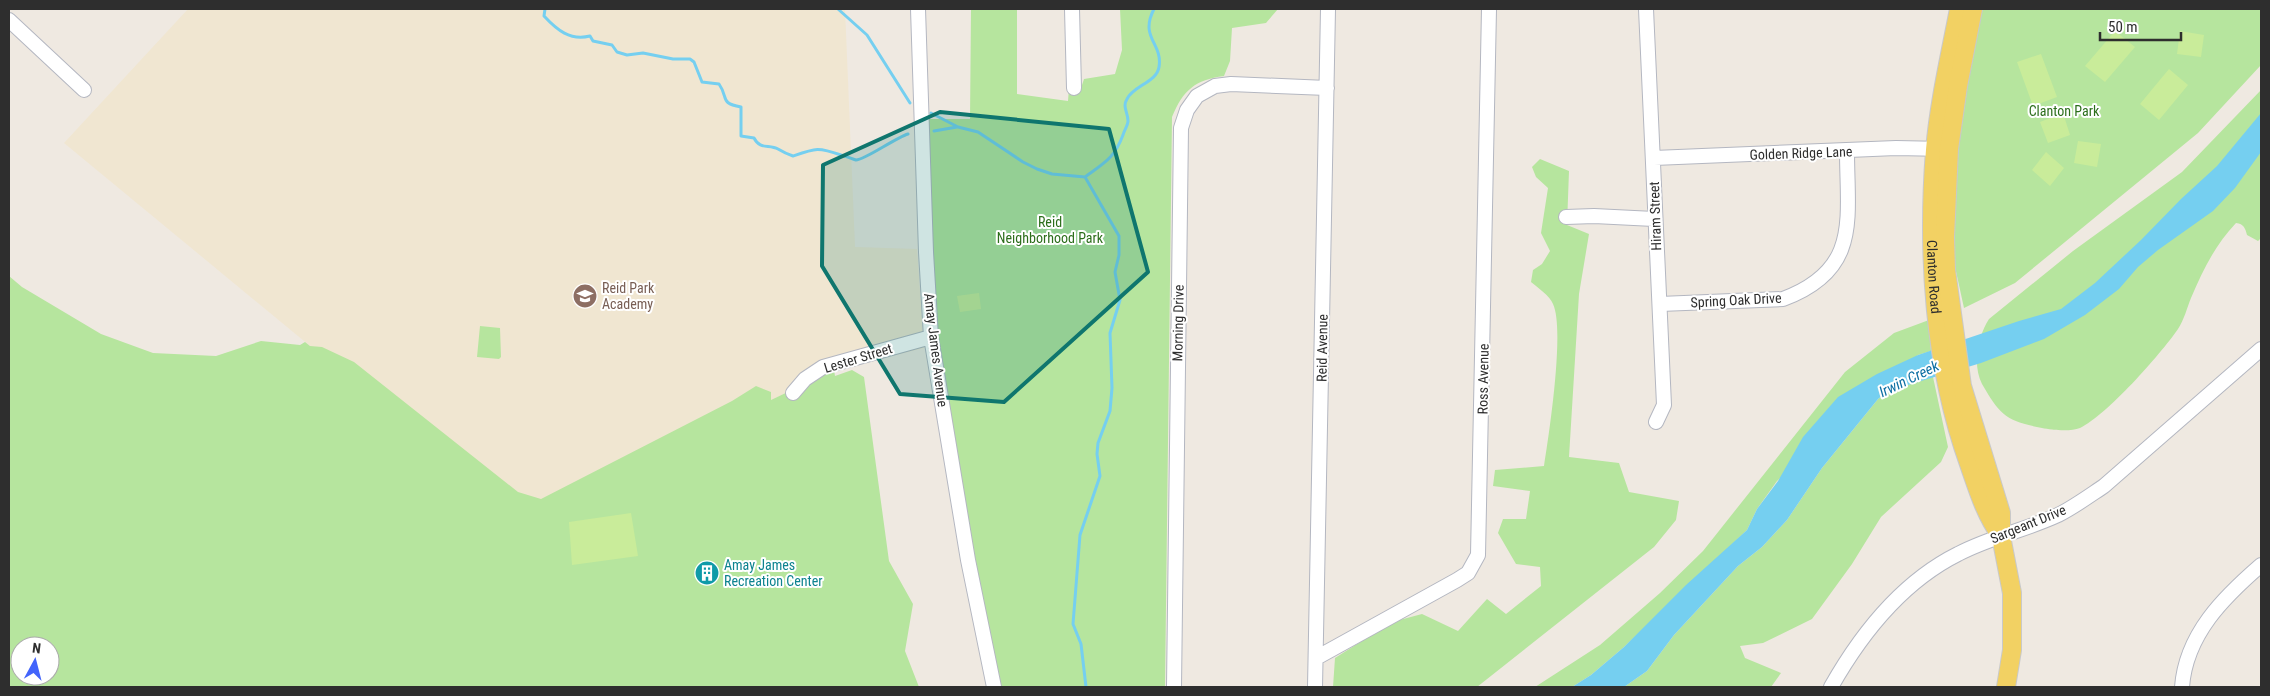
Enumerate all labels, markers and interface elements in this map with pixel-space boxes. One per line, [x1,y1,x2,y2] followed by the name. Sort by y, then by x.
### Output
[2100,10,2181,42] scale bar
[2108,18,2138,36] text: 50 m
[2029,103,2100,119] park label: Clanton Park
[1749,143,1853,163] street label: Golden Ridge Lane
[1646,181,1664,251] street label: Hiram Street
[997,214,1104,246] park label: Reid Neighborhood Park
[1924,240,1944,314] street label: Clanton Road
[602,280,655,312] place label: Reid Park Academy
[572,283,598,309] school or university icon: Reid Park Academy
[1169,284,1187,361] street label: Morning Drive
[1690,290,1782,310] street label: Spring Oak Drive
[921,292,951,408] street label: Amay James Avenue
[1313,314,1331,382] street label: Reid Avenue
[822,340,894,376] street label: Lester Street
[1474,343,1492,415] street label: Ross Avenue
[1876,357,1942,401] water label: Irwin Creek
[1988,501,2069,546] street label: Sargeant Drive
[724,557,823,589] place label: Amay James Recreation Center
[694,560,720,586] building icon: Amay James Recreation Center
[10,636,60,686] north arrow
[31,640,42,657] text: N

